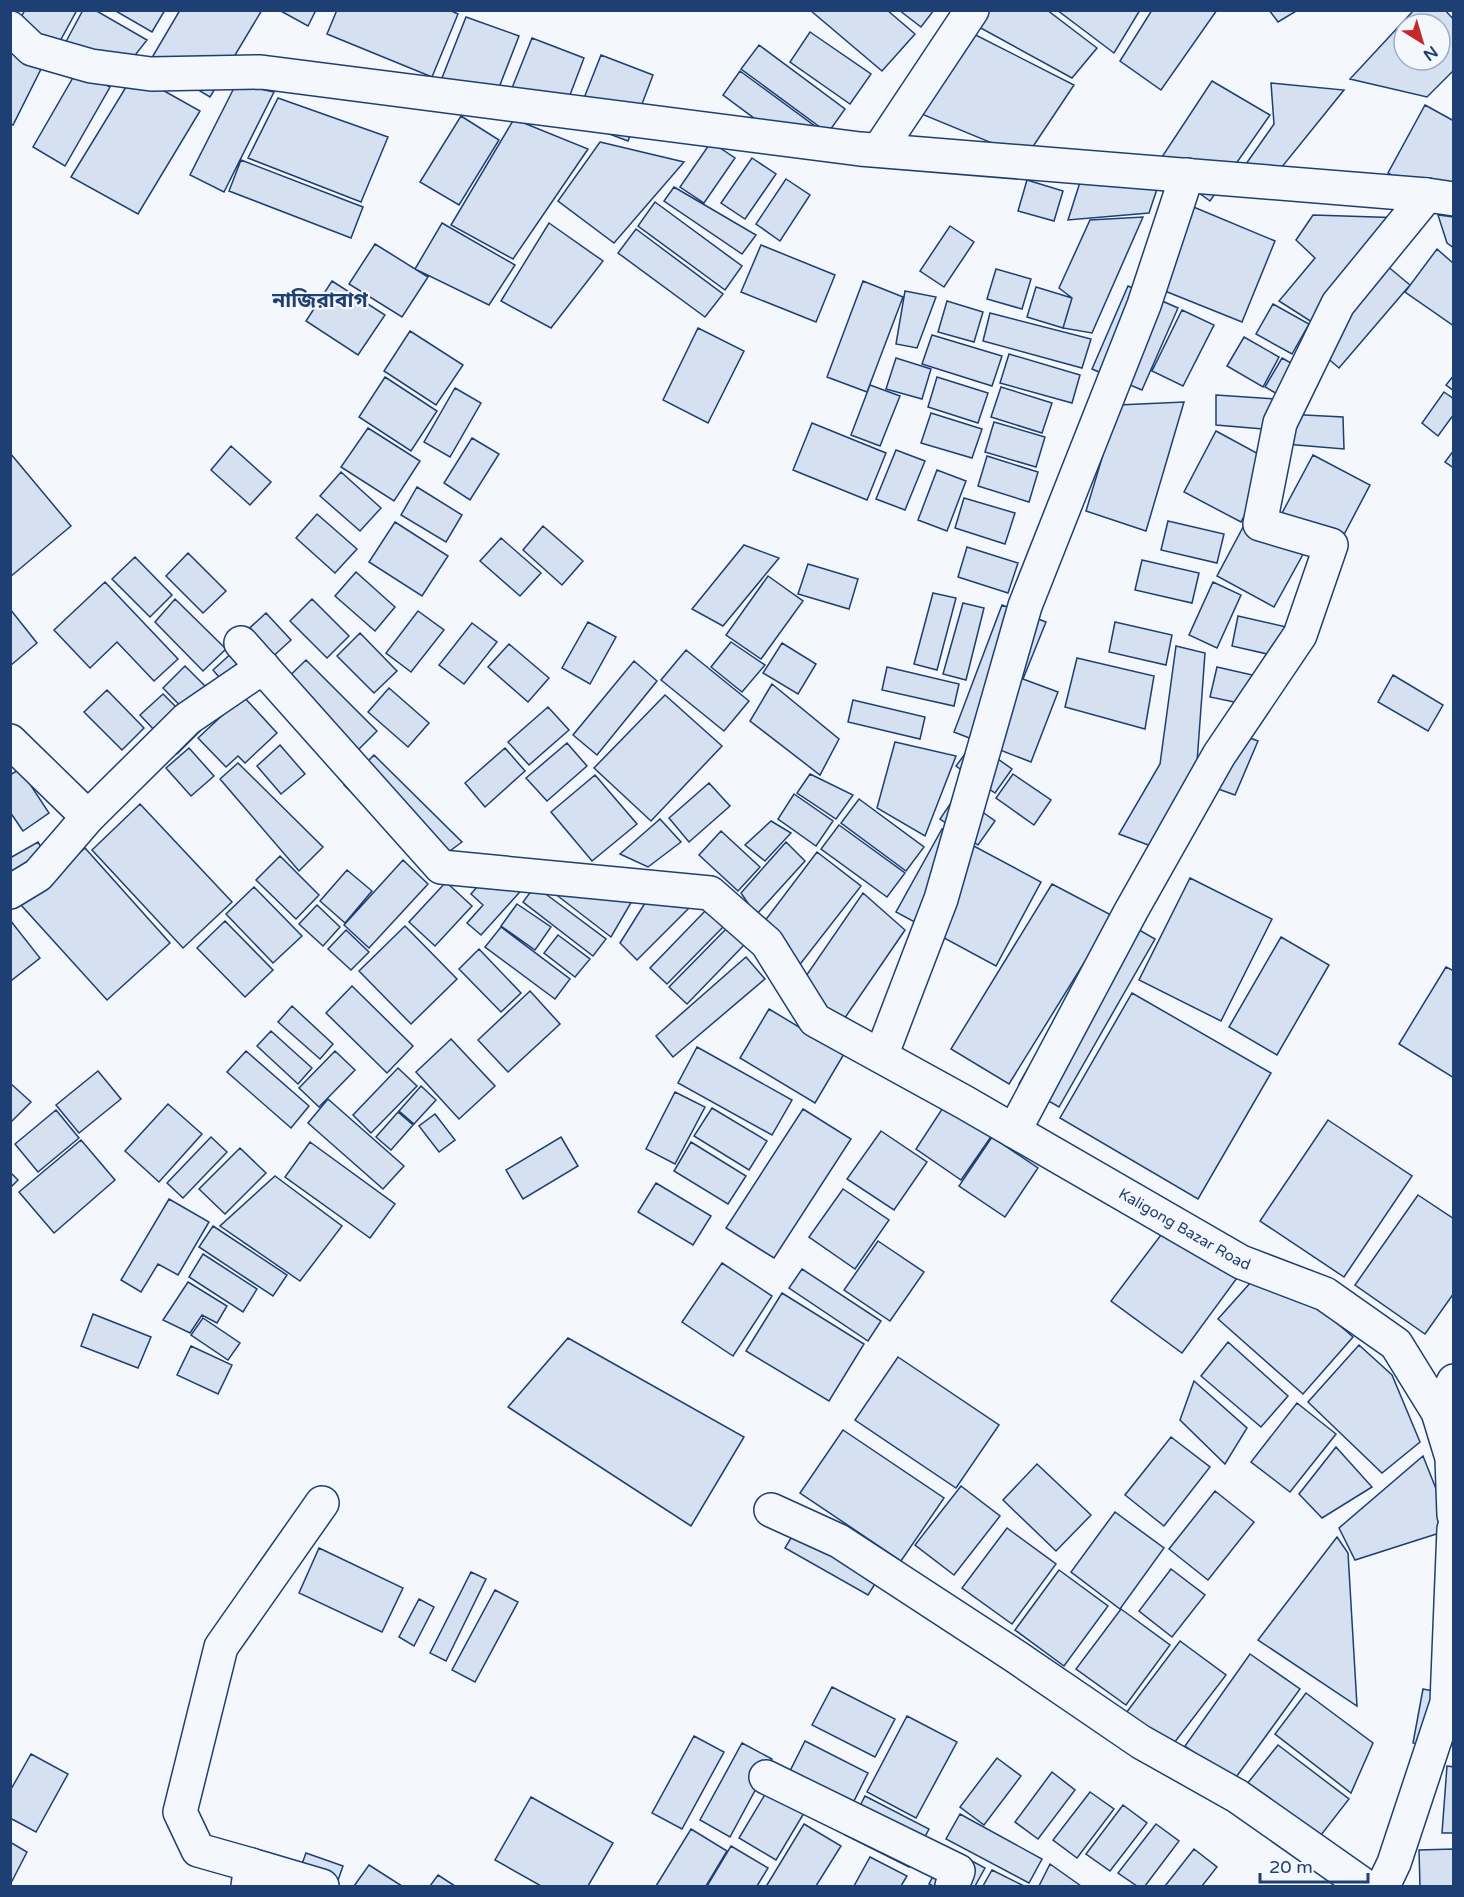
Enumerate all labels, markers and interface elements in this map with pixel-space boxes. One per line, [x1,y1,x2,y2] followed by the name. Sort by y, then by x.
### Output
[1392,12,1452,72] north arrow
[1419,41,1442,65] text: N
[271,288,368,313] district label: নাজিরাবাগ
[1116,1184,1253,1274] street label: Kaligong Bazar Road
[1260,1846,1368,1884] scale bar
[1269,1856,1313,1878] text: 20 m

